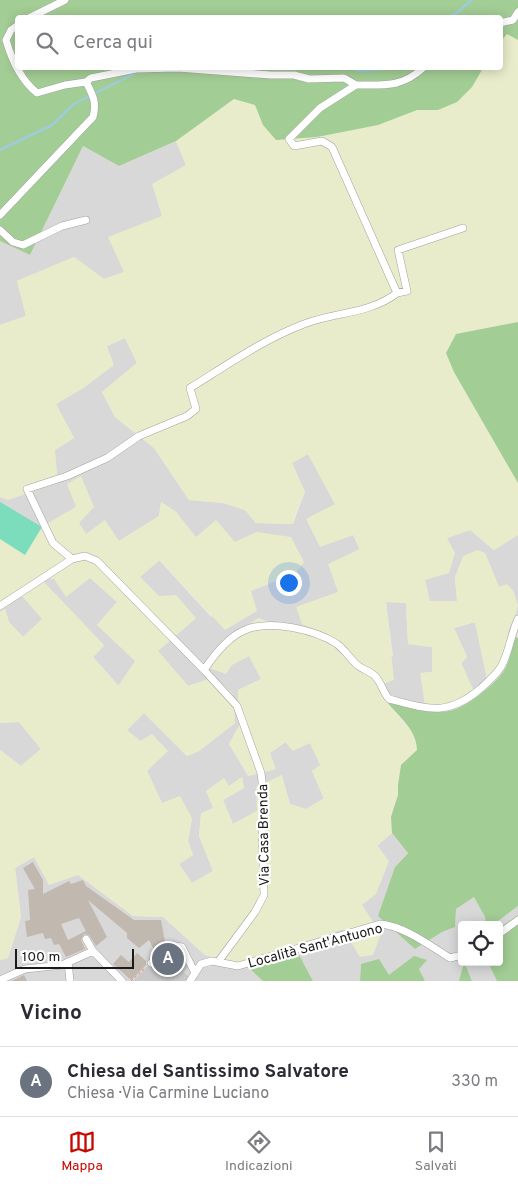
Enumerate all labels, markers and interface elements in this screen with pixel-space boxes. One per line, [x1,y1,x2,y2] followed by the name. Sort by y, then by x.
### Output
[15,15,503,70] search box
[33,29,61,57] icon: search
[73,31,153,55] text: Cerca qui
[276,570,302,596] your location
[255,784,274,886] street label: Via Casa Brenda
[246,920,385,973] street label: Località Sant'Antuono
[458,921,503,966] map controls
[458,921,503,966] button: locate
[152,940,184,978] pin: A
[15,946,134,969] scale bar
[22,949,60,966] text: 100 m
[20,1000,82,1027] text: Vicino
[67,1060,349,1084] text: Chiesa del Santissimo Salvatore
[30,1072,42,1092] text: A
[451,1072,498,1092] text: 330 m
[67,1084,269,1104] text: Chiesa · Via Carmine Luciano
[61,1128,103,1175] tab: Mappa
[225,1128,293,1175] tab: Indicazioni
[415,1128,457,1175] tab: Salvati

